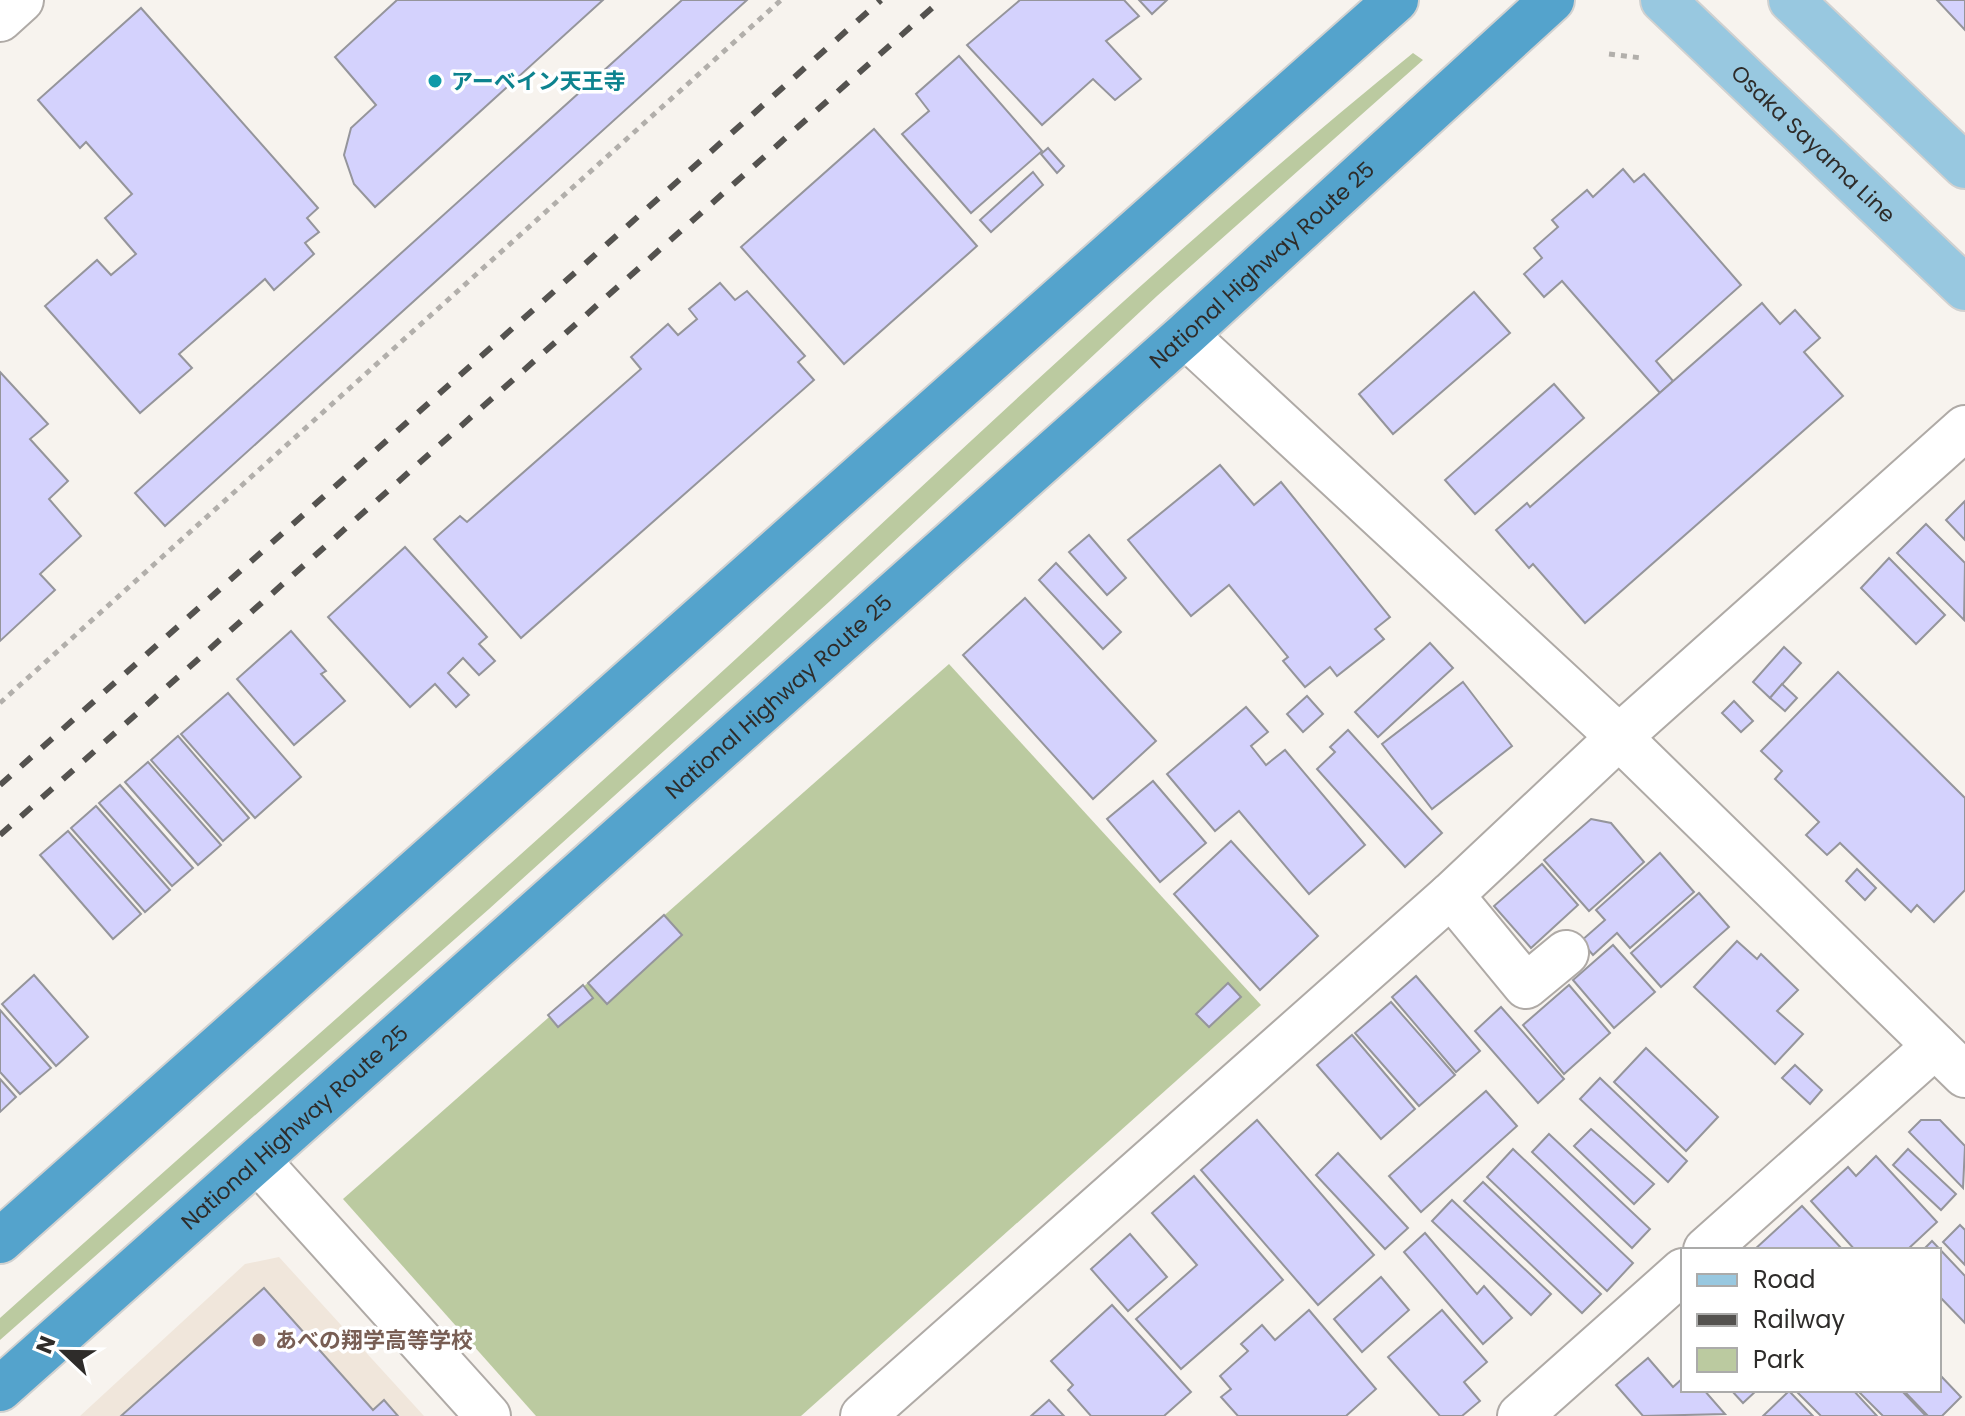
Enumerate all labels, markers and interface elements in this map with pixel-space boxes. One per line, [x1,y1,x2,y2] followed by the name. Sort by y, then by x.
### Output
[1724,57,1903,230] street label: Osaka Sayama Line
[451,66,626,97] place label: アーベイン天王寺
[426,72,444,90] marker: アーベイン天王寺
[1142,154,1381,375] street label: National Highway Route 25
[658,587,899,806] street label: National Highway Route 25
[174,1018,415,1237] street label: National Highway Route 25
[1681,1248,1941,1392] legend
[1753,1263,1815,1296] text: Road
[1753,1303,1846,1336] text: Railway
[24,1312,104,1392] north arrow
[275,1325,473,1356] place label: あべの翔学高等学校
[28,1331,63,1358] text: N
[250,1331,268,1349] marker: あべの翔学高等学校
[1753,1343,1805,1376] text: Park

